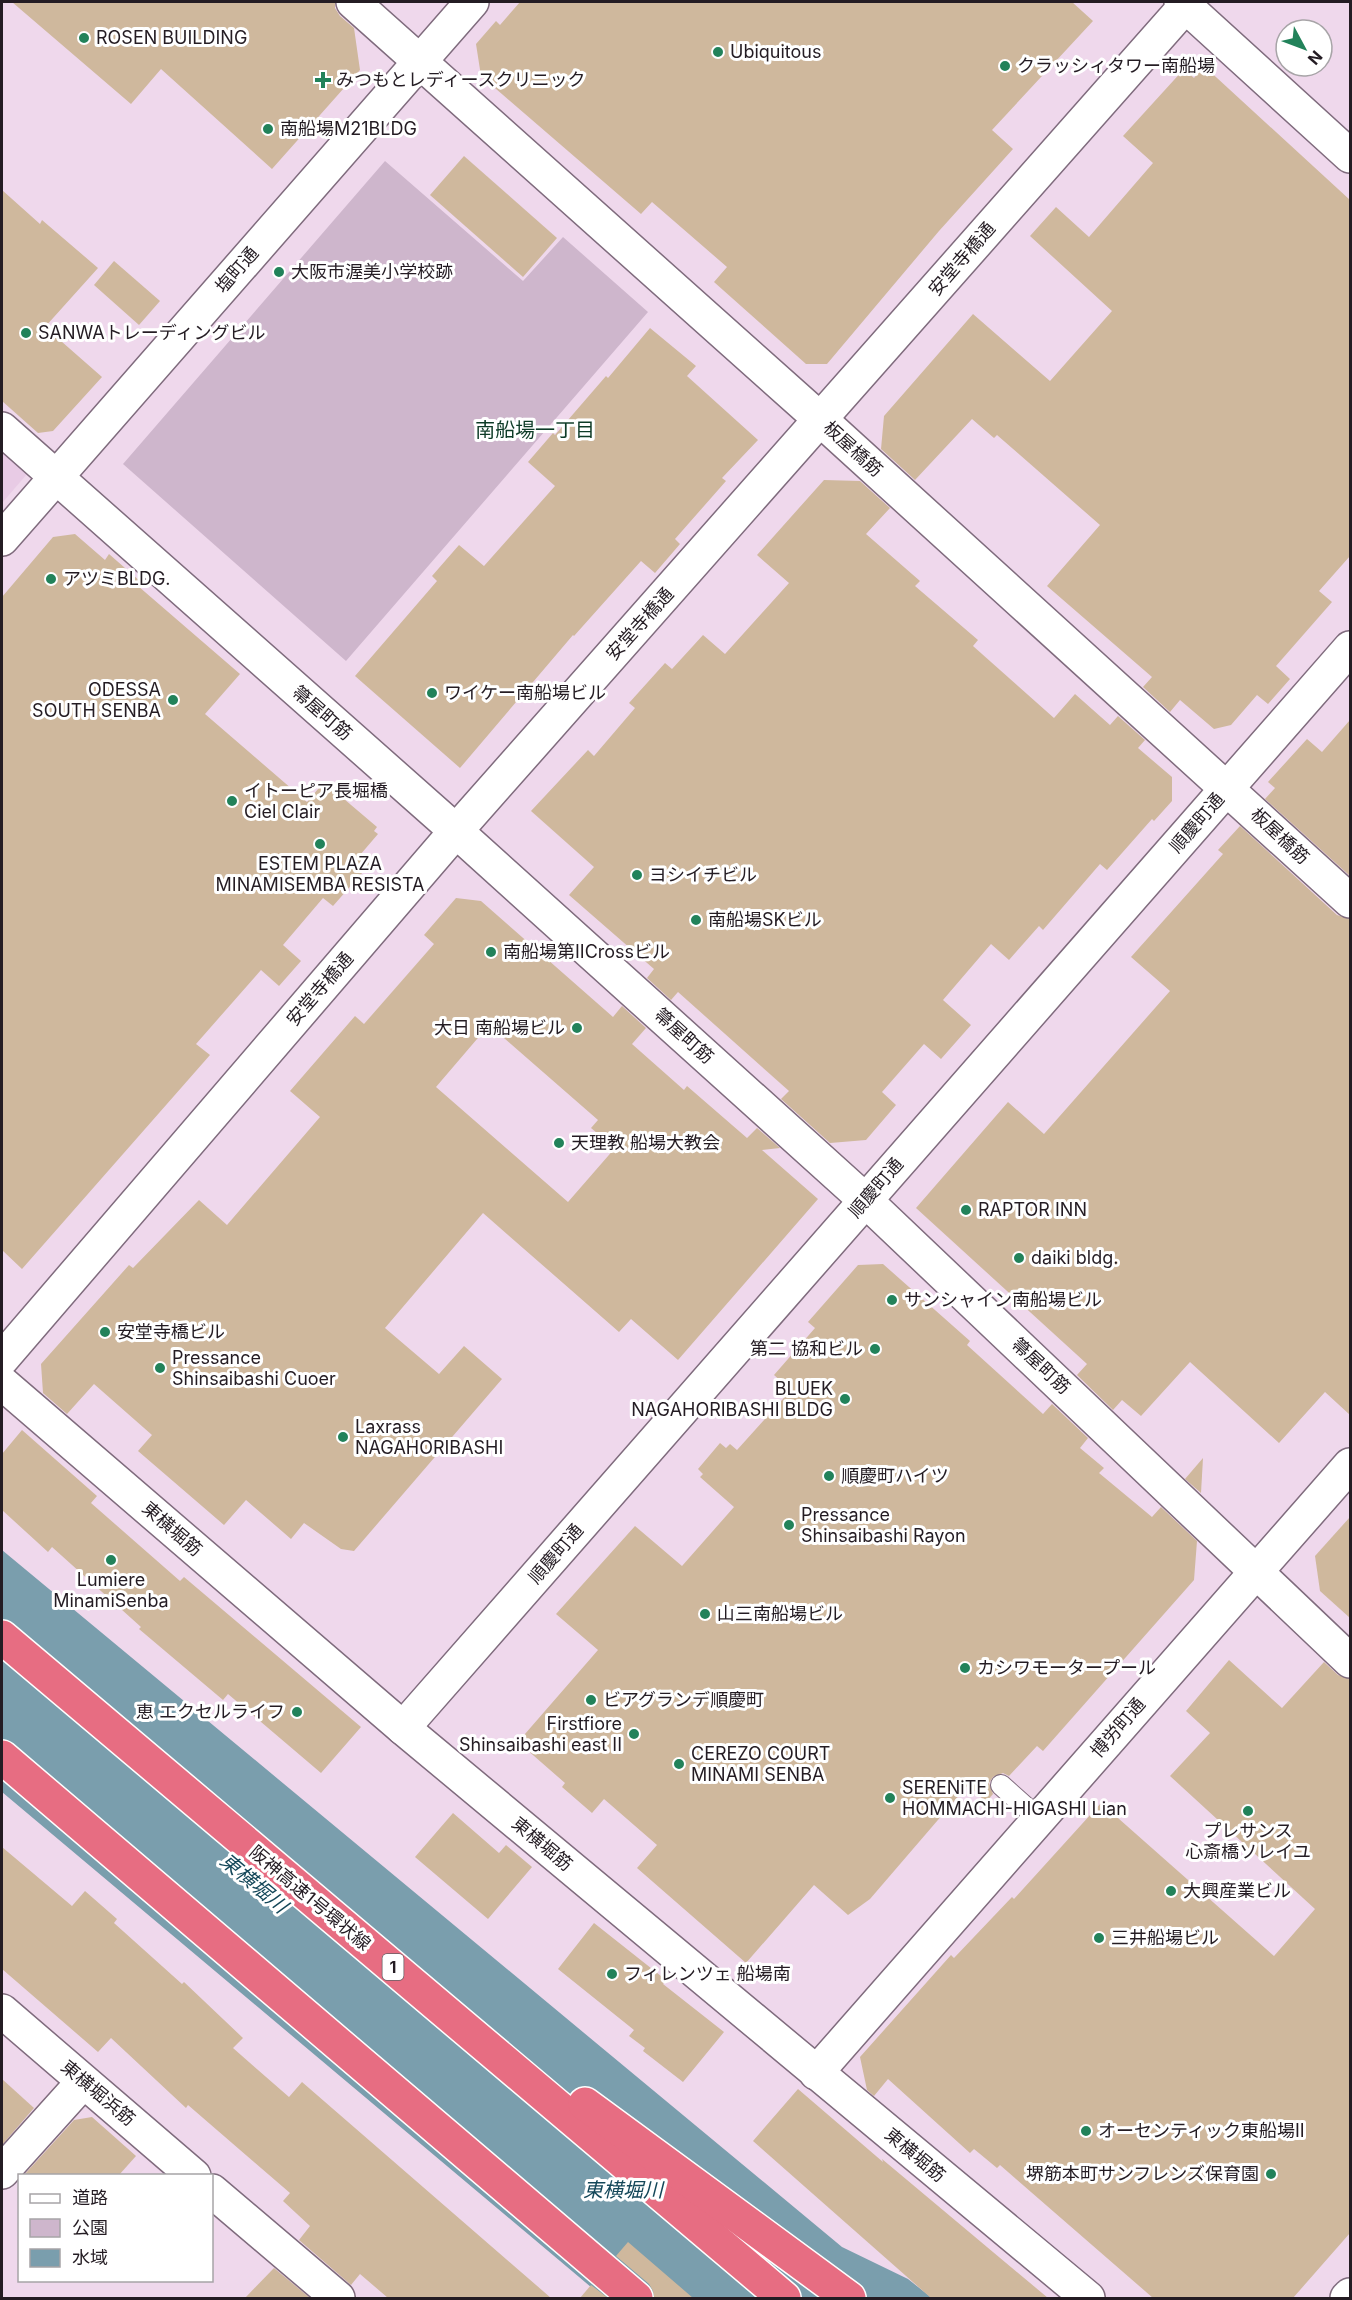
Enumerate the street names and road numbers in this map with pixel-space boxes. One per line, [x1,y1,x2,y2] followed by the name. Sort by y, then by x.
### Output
[924,218,999,300] street label: 安堂寺橋通
[211,242,262,297] street label: 塩町通
[820,417,887,481] street label: 板屋橋筋
[602,583,678,664] street label: 安堂寺橋通
[288,681,356,744] street label: 箒屋町筋
[1165,789,1228,857] street label: 順慶町通
[1247,803,1314,868] street label: 板屋橋筋
[282,948,357,1030] street label: 安堂寺橋通
[651,1004,718,1068] street label: 箒屋町筋
[844,1154,907,1222] street label: 順慶町通
[1008,1333,1075,1398] street label: 箒屋町筋
[138,1497,206,1560] street label: 東横堀筋
[524,1520,587,1588] street label: 順慶町通
[1086,1694,1149,1762] street label: 博労町通
[508,1812,577,1875] street label: 東横堀筋
[246,1841,375,1954] street label: 阪神高速1号環状線
[382,1954,404,1980] road number: 1
[57,2056,140,2130] street label: 東横堀浜筋
[881,2123,950,2186] street label: 東横堀筋

